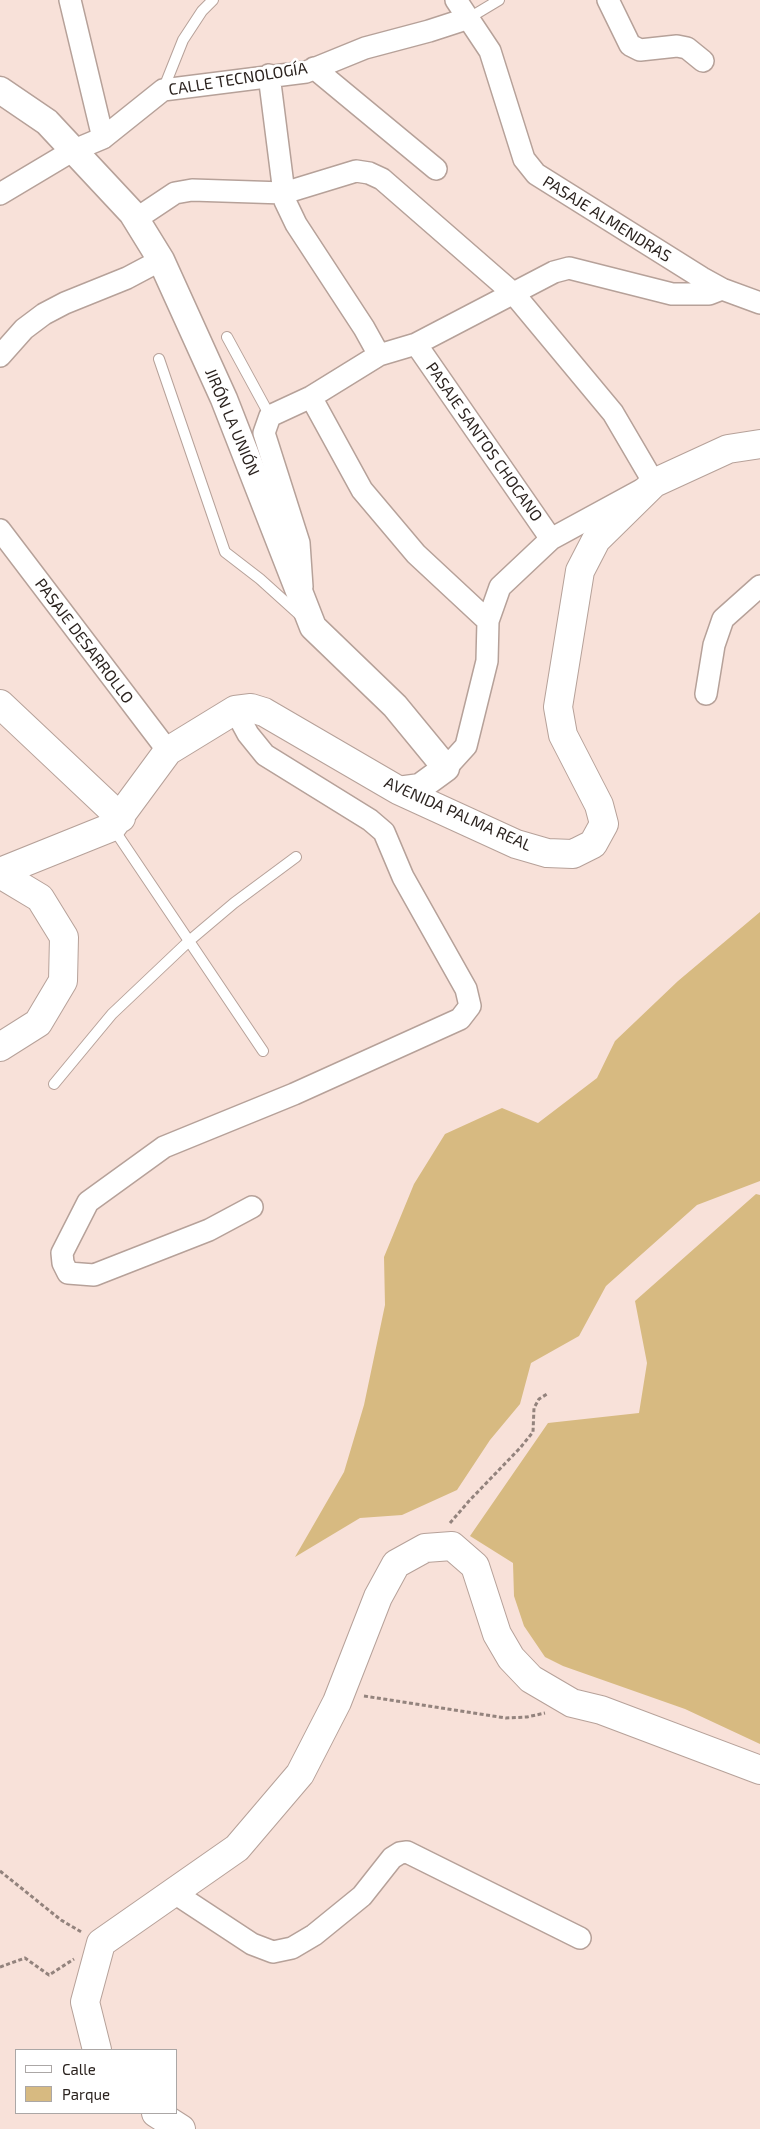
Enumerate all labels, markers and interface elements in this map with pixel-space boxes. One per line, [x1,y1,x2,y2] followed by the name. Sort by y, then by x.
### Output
[167,59,309,99] street label: CALLE TECNOLOGÍA
[539,172,675,266] street label: PASAJE ALMENDRAS
[422,359,546,525] street label: PASAJE SANTOS CHOCANO
[201,365,263,479] street label: JIRÓN LA UNIÓN
[31,575,137,707] street label: PASAJE DESARROLLO
[381,773,535,855] street label: AVENIDA PALMA REAL
[15,2049,178,2114] legend
[62,2060,96,2078] text: Calle
[62,2085,110,2103] text: Parque

